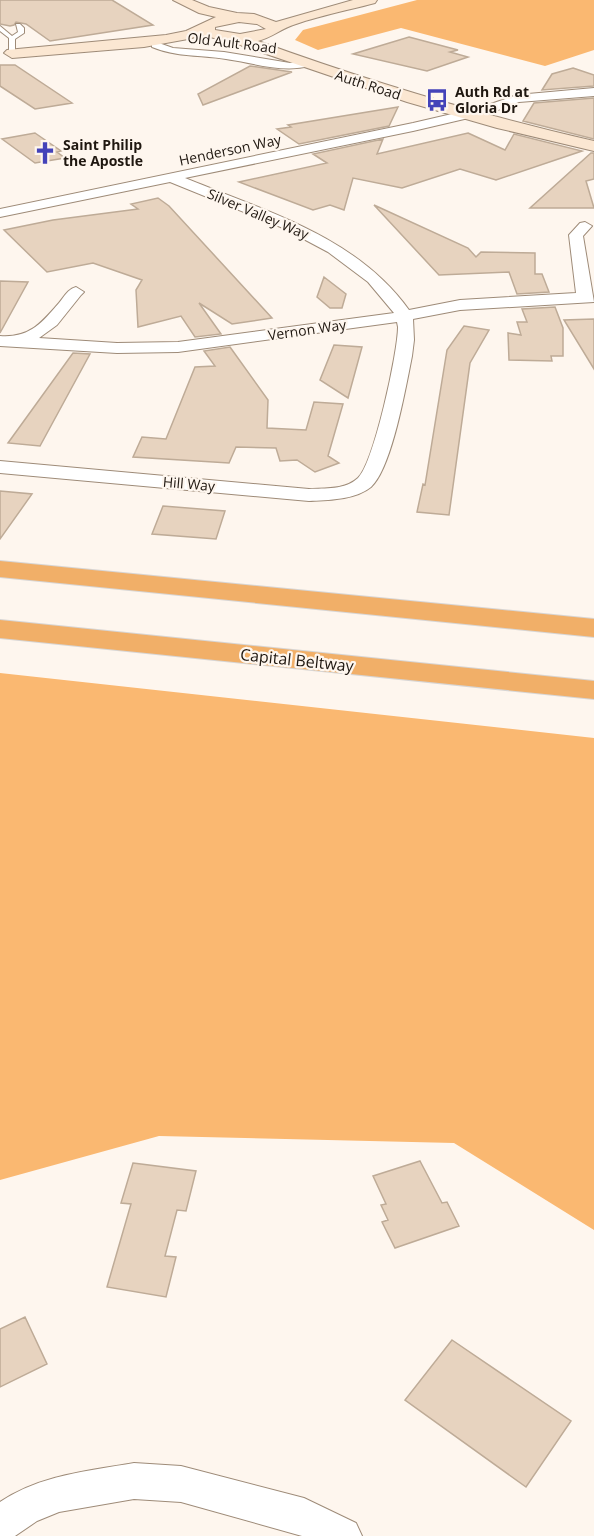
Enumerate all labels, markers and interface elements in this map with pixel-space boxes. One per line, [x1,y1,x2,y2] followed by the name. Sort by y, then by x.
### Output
[186,28,278,57] street label: Old Ault Road
[333,65,403,104] street label: Auth Road
[455,82,529,117] place label: Auth Rd at Gloria Dr
[424,87,450,113] bus stop icon: Auth Rd at Gloria Dr
[177,129,284,170] street label: Henderson Way
[63,135,143,170] place label: Saint Philip the Apostle
[32,140,58,166] church icon: Saint Philip the Apostle
[205,184,313,244] street label: Silver Valley Way
[267,314,348,344] street label: Vernon Way
[162,472,217,495] street label: Hill Way
[239,643,356,677] street label: Capital Beltway

